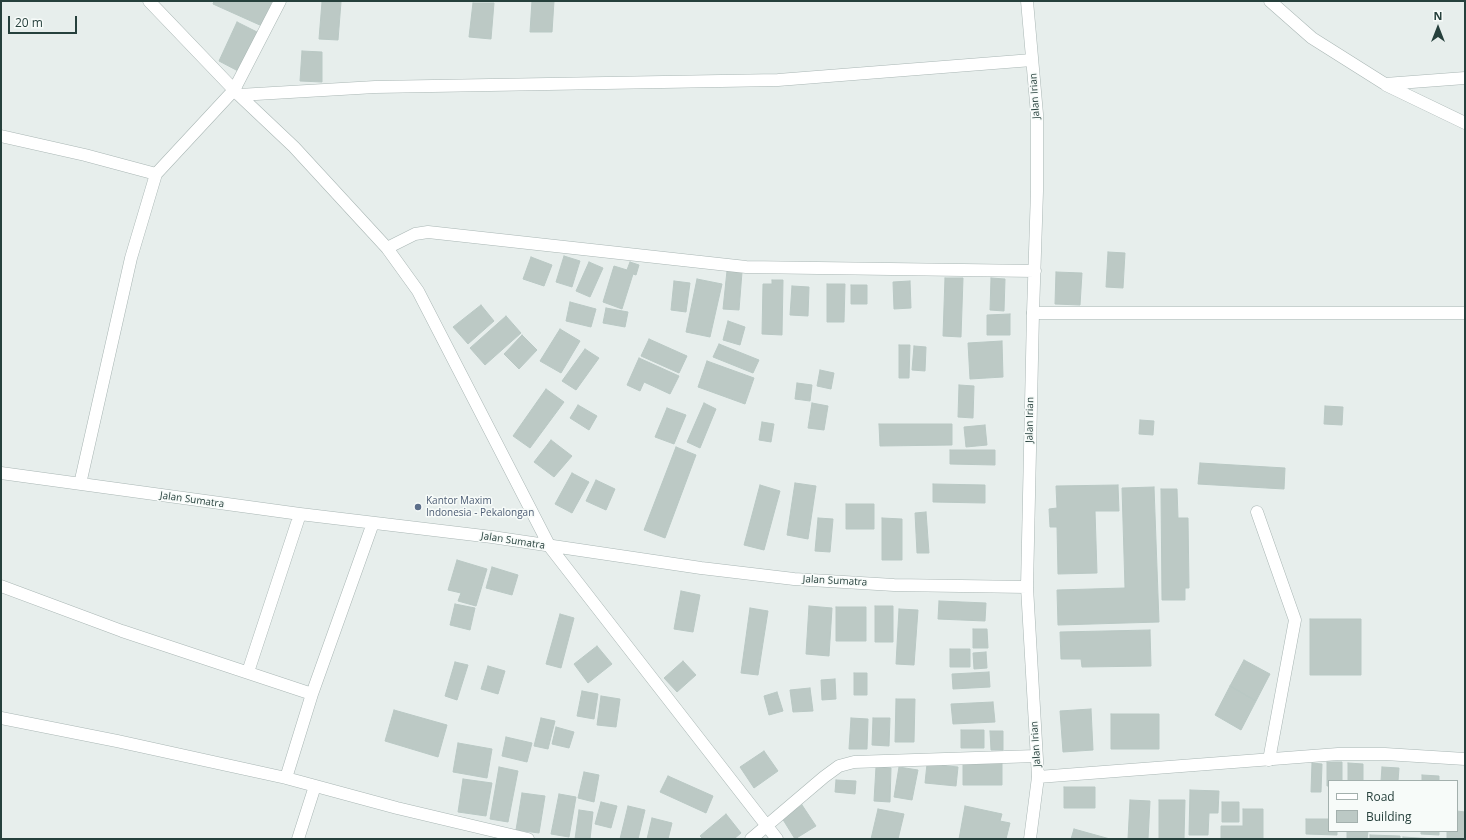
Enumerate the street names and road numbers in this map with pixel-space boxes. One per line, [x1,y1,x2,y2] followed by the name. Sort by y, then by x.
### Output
[1027,73,1043,119] street label: Jalan Irian
[1024,397,1036,443] street label: Jalan Irian
[159,490,225,510] street label: Jalan Sumatra
[480,530,546,552] street label: Jalan Sumatra
[802,573,868,589] street label: Jalan Sumatra
[1028,721,1044,767] street label: Jalan Irian

